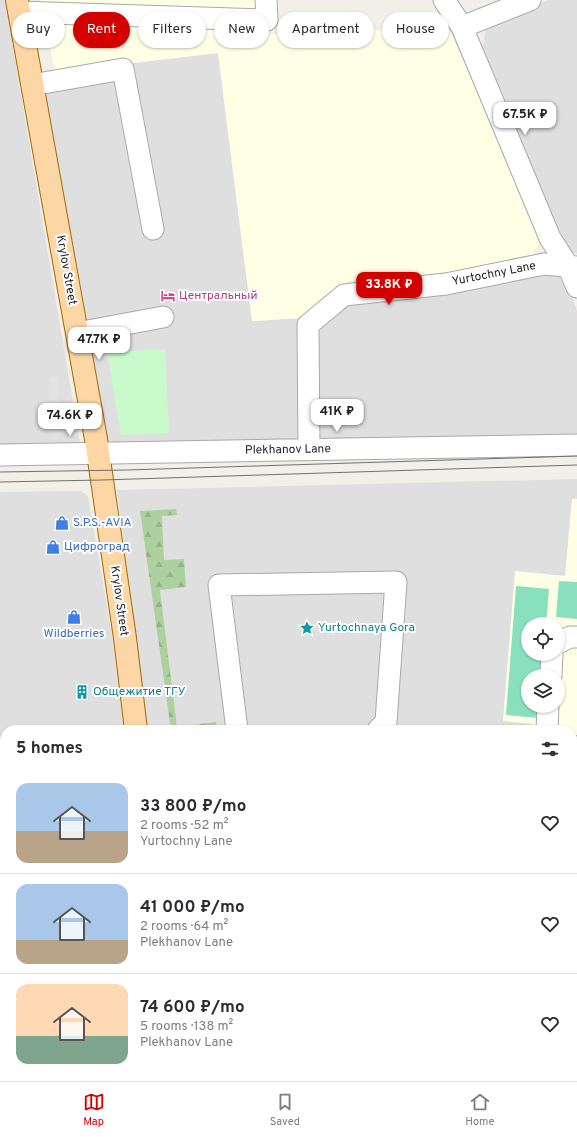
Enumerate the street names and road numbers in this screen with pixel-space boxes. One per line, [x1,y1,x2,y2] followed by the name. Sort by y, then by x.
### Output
[52,234,80,306] street label: Krylov Street
[451,258,537,290] street label: Yurtochny Lane
[245,441,331,459] street label: Plekhanov Lane
[106,565,132,637] street label: Krylov Street

